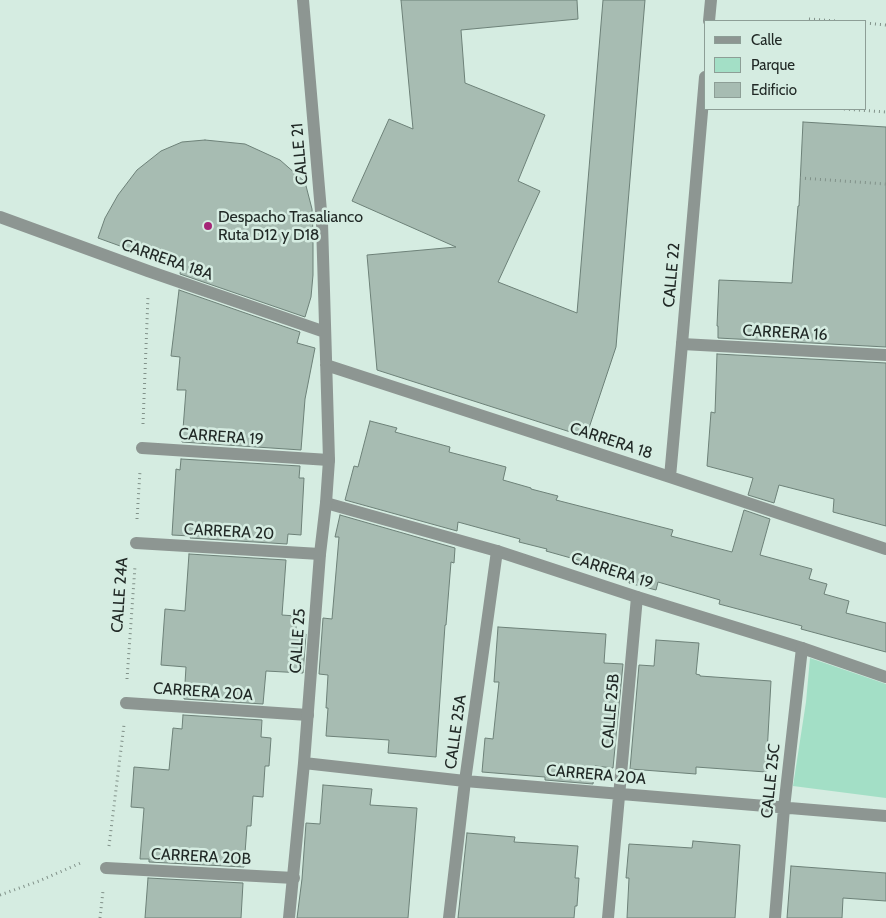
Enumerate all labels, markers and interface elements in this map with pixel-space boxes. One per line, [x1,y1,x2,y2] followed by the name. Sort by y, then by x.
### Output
[704,20,866,110] legend
[751,31,782,49] text: Calle
[751,56,795,74] text: Parque
[751,81,797,99] text: Edificio
[288,122,312,186] street label: CALLE 21
[218,207,363,245] place label: Despacho Trasalianco Ruta D12 y D18
[202,220,214,232] marker: Despacho Trasalianco Ruta D12 y D18
[119,235,215,285] street label: CARRERA 18A
[660,242,684,308] street label: CALLE 22
[742,321,828,345] street label: CARRERA 16
[567,419,655,463] street label: CARRERA 18
[178,424,264,450] street label: CARRERA 19
[183,520,275,544] street label: CARRERA 20
[568,549,656,593] street label: CARRERA 19
[108,557,132,633] street label: CALLE 24A
[286,608,310,674] street label: CALLE 25
[598,673,624,749] street label: CALLE 25B
[152,679,254,705] street label: CARRERA 20A
[441,693,471,771] street label: CALLE 25A
[758,743,784,819] street label: CALLE 25C
[545,761,647,789] street label: CARRERA 20A
[151,845,251,869] street label: CARRERA 20B

